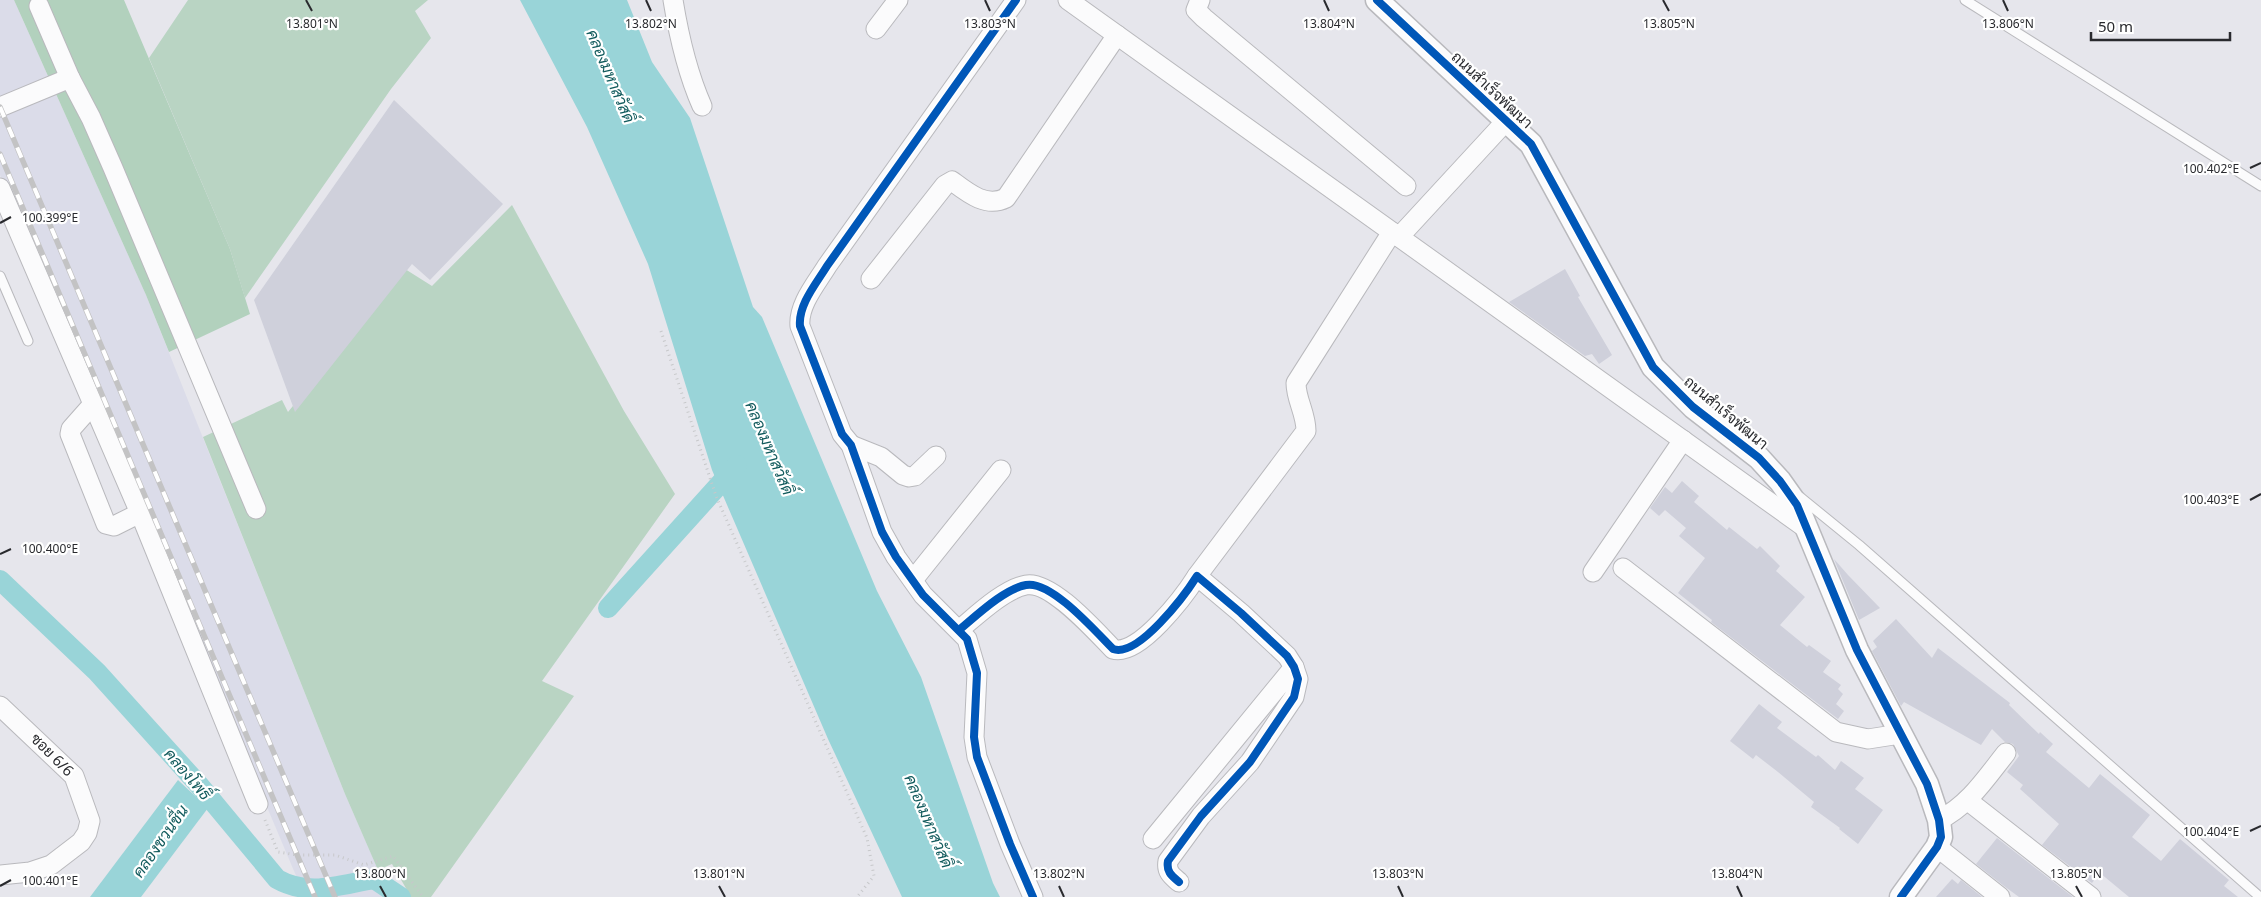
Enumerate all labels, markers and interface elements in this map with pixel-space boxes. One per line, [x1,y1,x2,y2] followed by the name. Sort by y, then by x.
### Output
[2091,10,2230,42] scale bar
[286,15,338,32] text: 13.801°N
[625,15,677,32] text: 13.802°N
[964,15,1016,32] text: 13.803°N
[1303,15,1355,32] text: 13.804°N
[1643,15,1695,32] text: 13.805°N
[1982,15,2034,32] text: 13.806°N
[2098,16,2133,36] text: 50 m
[581,25,645,129] water label: คลองมหาสวัสดิ์
[1448,46,1538,132] street label: ถนนสำเร็จพัฒนา
[2183,160,2239,177] text: 100.402°E
[22,209,78,226] text: 100.399°E
[1680,371,1773,453] street label: ถนนสำเร็จพัฒนา
[740,397,804,501] water label: คลองมหาสวัสดิ์
[2183,491,2239,508] text: 100.403°E
[22,540,78,557] text: 100.400°E
[27,728,79,780] street label: ซอย 6/6
[159,741,221,807] water label: คลองโพธิ์
[899,770,963,874] water label: คลองมหาสวัสดิ์
[125,799,193,882] water label: คลองชวนชื่น
[2183,823,2239,840] text: 100.404°E
[354,865,406,882] text: 13.800°N
[693,865,745,882] text: 13.801°N
[1033,865,1085,882] text: 13.802°N
[1372,865,1424,882] text: 13.803°N
[1711,865,1763,882] text: 13.804°N
[2050,865,2102,882] text: 13.805°N
[22,872,78,889] text: 100.401°E

